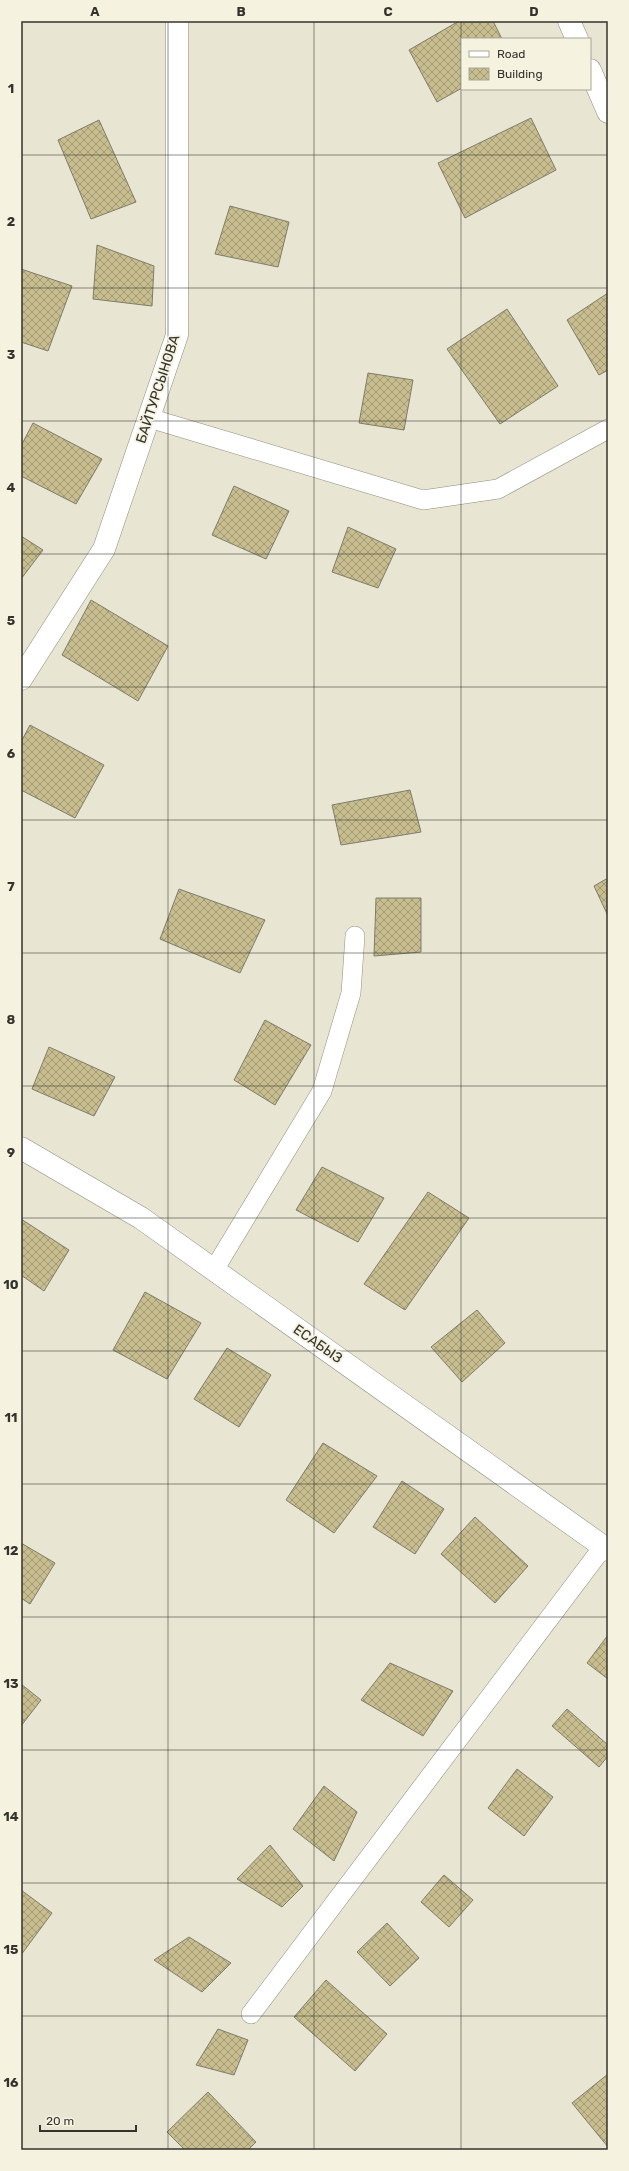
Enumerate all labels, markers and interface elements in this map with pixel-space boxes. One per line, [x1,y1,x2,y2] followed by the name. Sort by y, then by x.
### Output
[90,4,100,19] text: A
[236,4,246,19] text: B
[383,4,393,19] text: C
[529,4,539,19] text: D
[461,38,591,90] legend
[497,47,525,61] text: Road
[497,67,543,81] text: Building
[8,81,14,96] text: 1
[7,214,15,229] text: 2
[131,332,184,445] street label: БАЙТУРСЫНОВА
[7,347,16,362] text: 3
[7,480,16,495] text: 4
[7,613,15,628] text: 5
[7,746,16,761] text: 6
[7,879,15,894] text: 7
[7,1012,16,1027] text: 8
[7,1145,15,1160] text: 9
[3,1277,19,1292] text: 10
[290,1321,346,1367] street label: ЕСАБЫЗ
[5,1410,17,1425] text: 11
[4,1543,18,1558] text: 12
[3,1676,19,1691] text: 13
[3,1809,19,1824] text: 14
[4,1942,18,1957] text: 15
[4,2075,19,2090] text: 16
[40,2107,136,2133] scale bar
[46,2114,74,2128] text: 20 m

